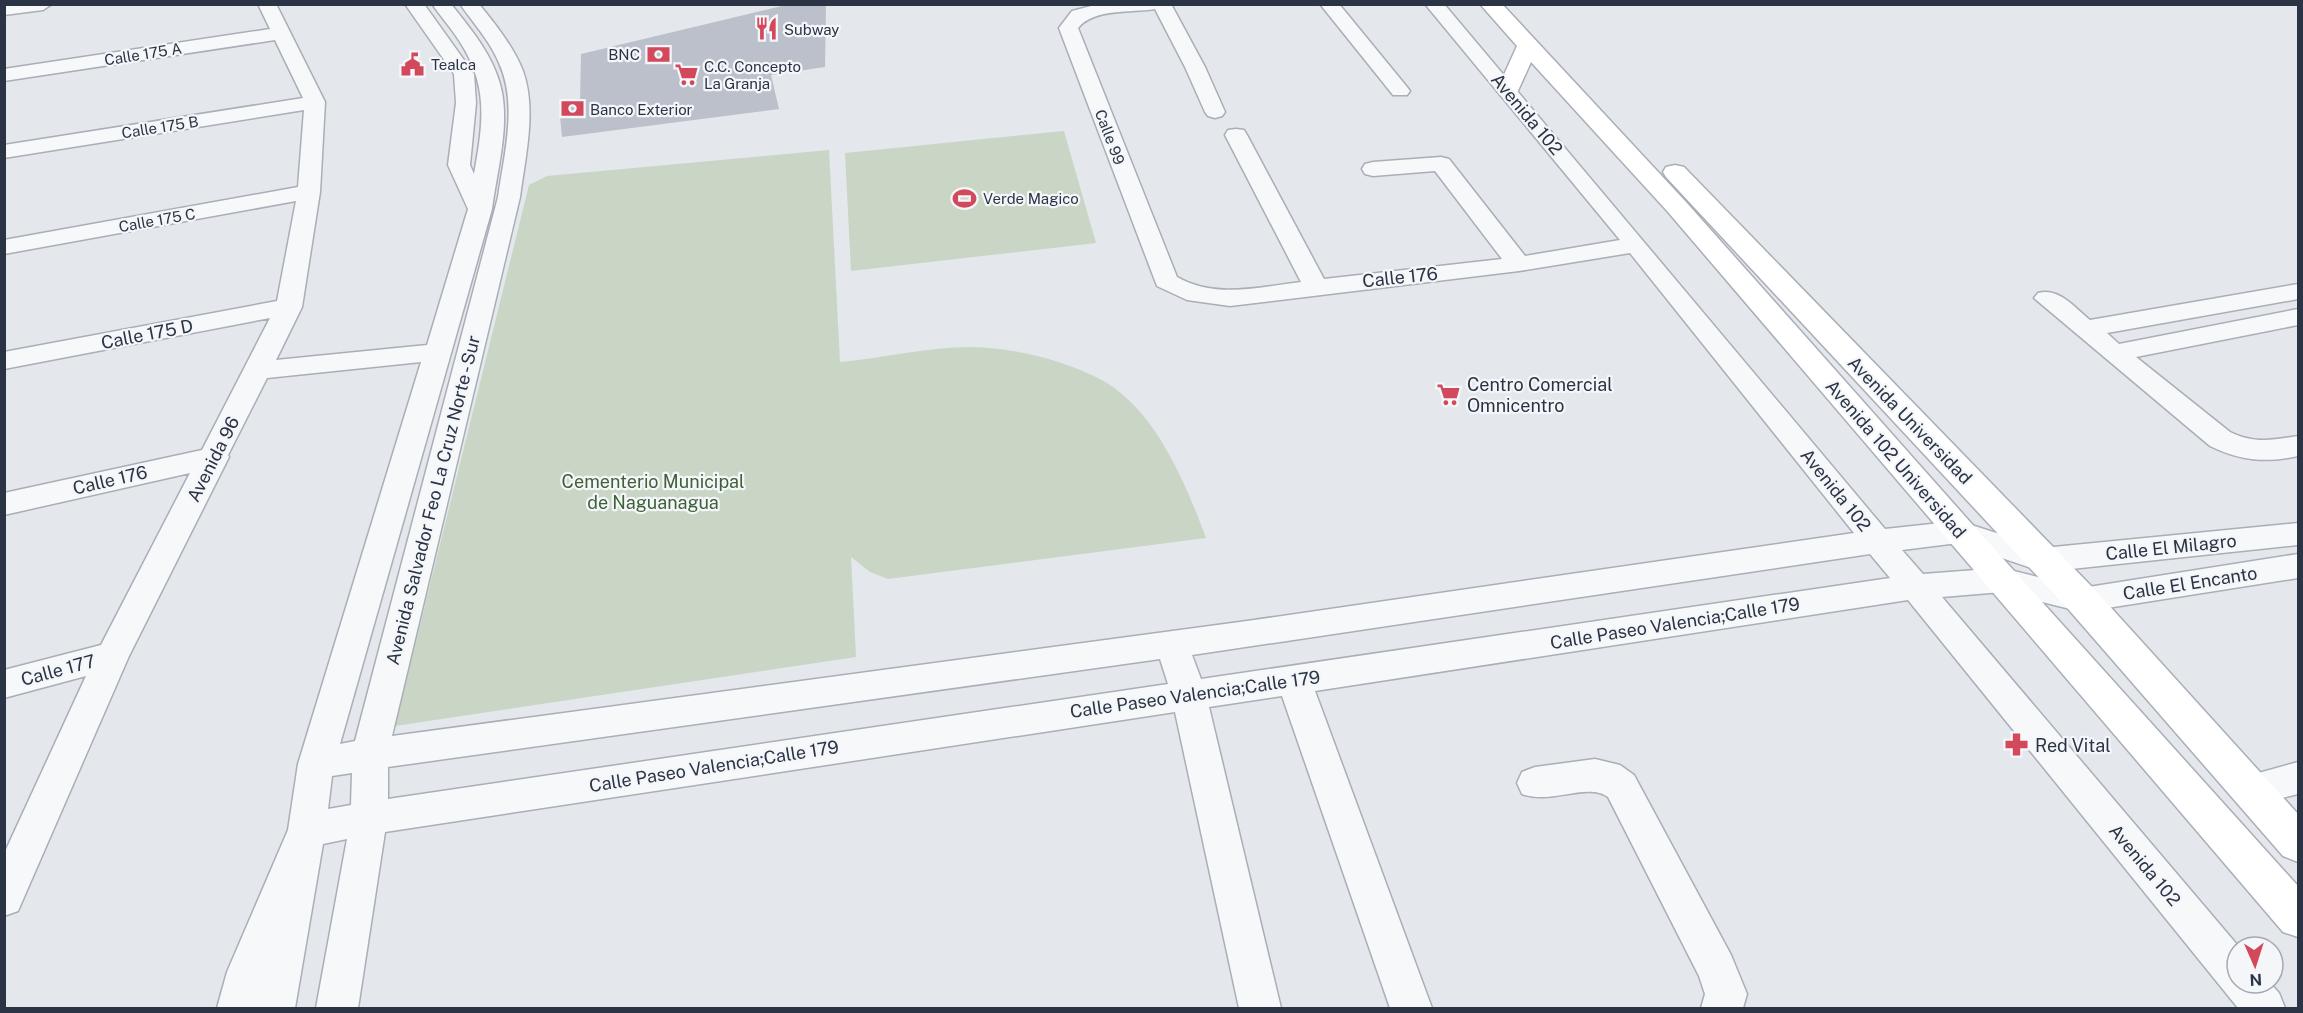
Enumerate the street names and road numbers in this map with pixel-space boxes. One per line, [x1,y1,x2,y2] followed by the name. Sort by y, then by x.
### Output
[103,39,183,69] street label: Calle 175 A
[1487,69,1567,159] street label: Avenida 102
[1092,107,1128,167] street label: Calle 99
[120,113,200,141] street label: Calle 175 B
[117,205,197,235] street label: Calle 175 C
[1361,263,1439,291] street label: Calle 176
[99,315,195,353] street label: Calle 175 D
[382,333,484,667] street label: Avenida Salvador Feo La Cruz Norte - Sur
[1844,352,1976,488] street label: Avenida Universidad
[1821,375,1971,543] street label: Avenida 102 Universidad
[183,413,243,505] street label: Avenida 96
[1796,444,1876,536] street label: Avenida 102
[71,461,149,499] street label: Calle 176
[2104,530,2238,564] street label: Calle El Milagro
[2121,562,2259,604] street label: Calle El Encanto
[1549,593,1801,653] street label: Calle Paseo Valencia;Calle 179
[19,650,97,690] street label: Calle 177
[1069,666,1321,722] street label: Calle Paseo Valencia;Calle 179
[588,736,840,796] street label: Calle Paseo Valencia;Calle 179
[2105,820,2185,910] street label: Avenida 102

